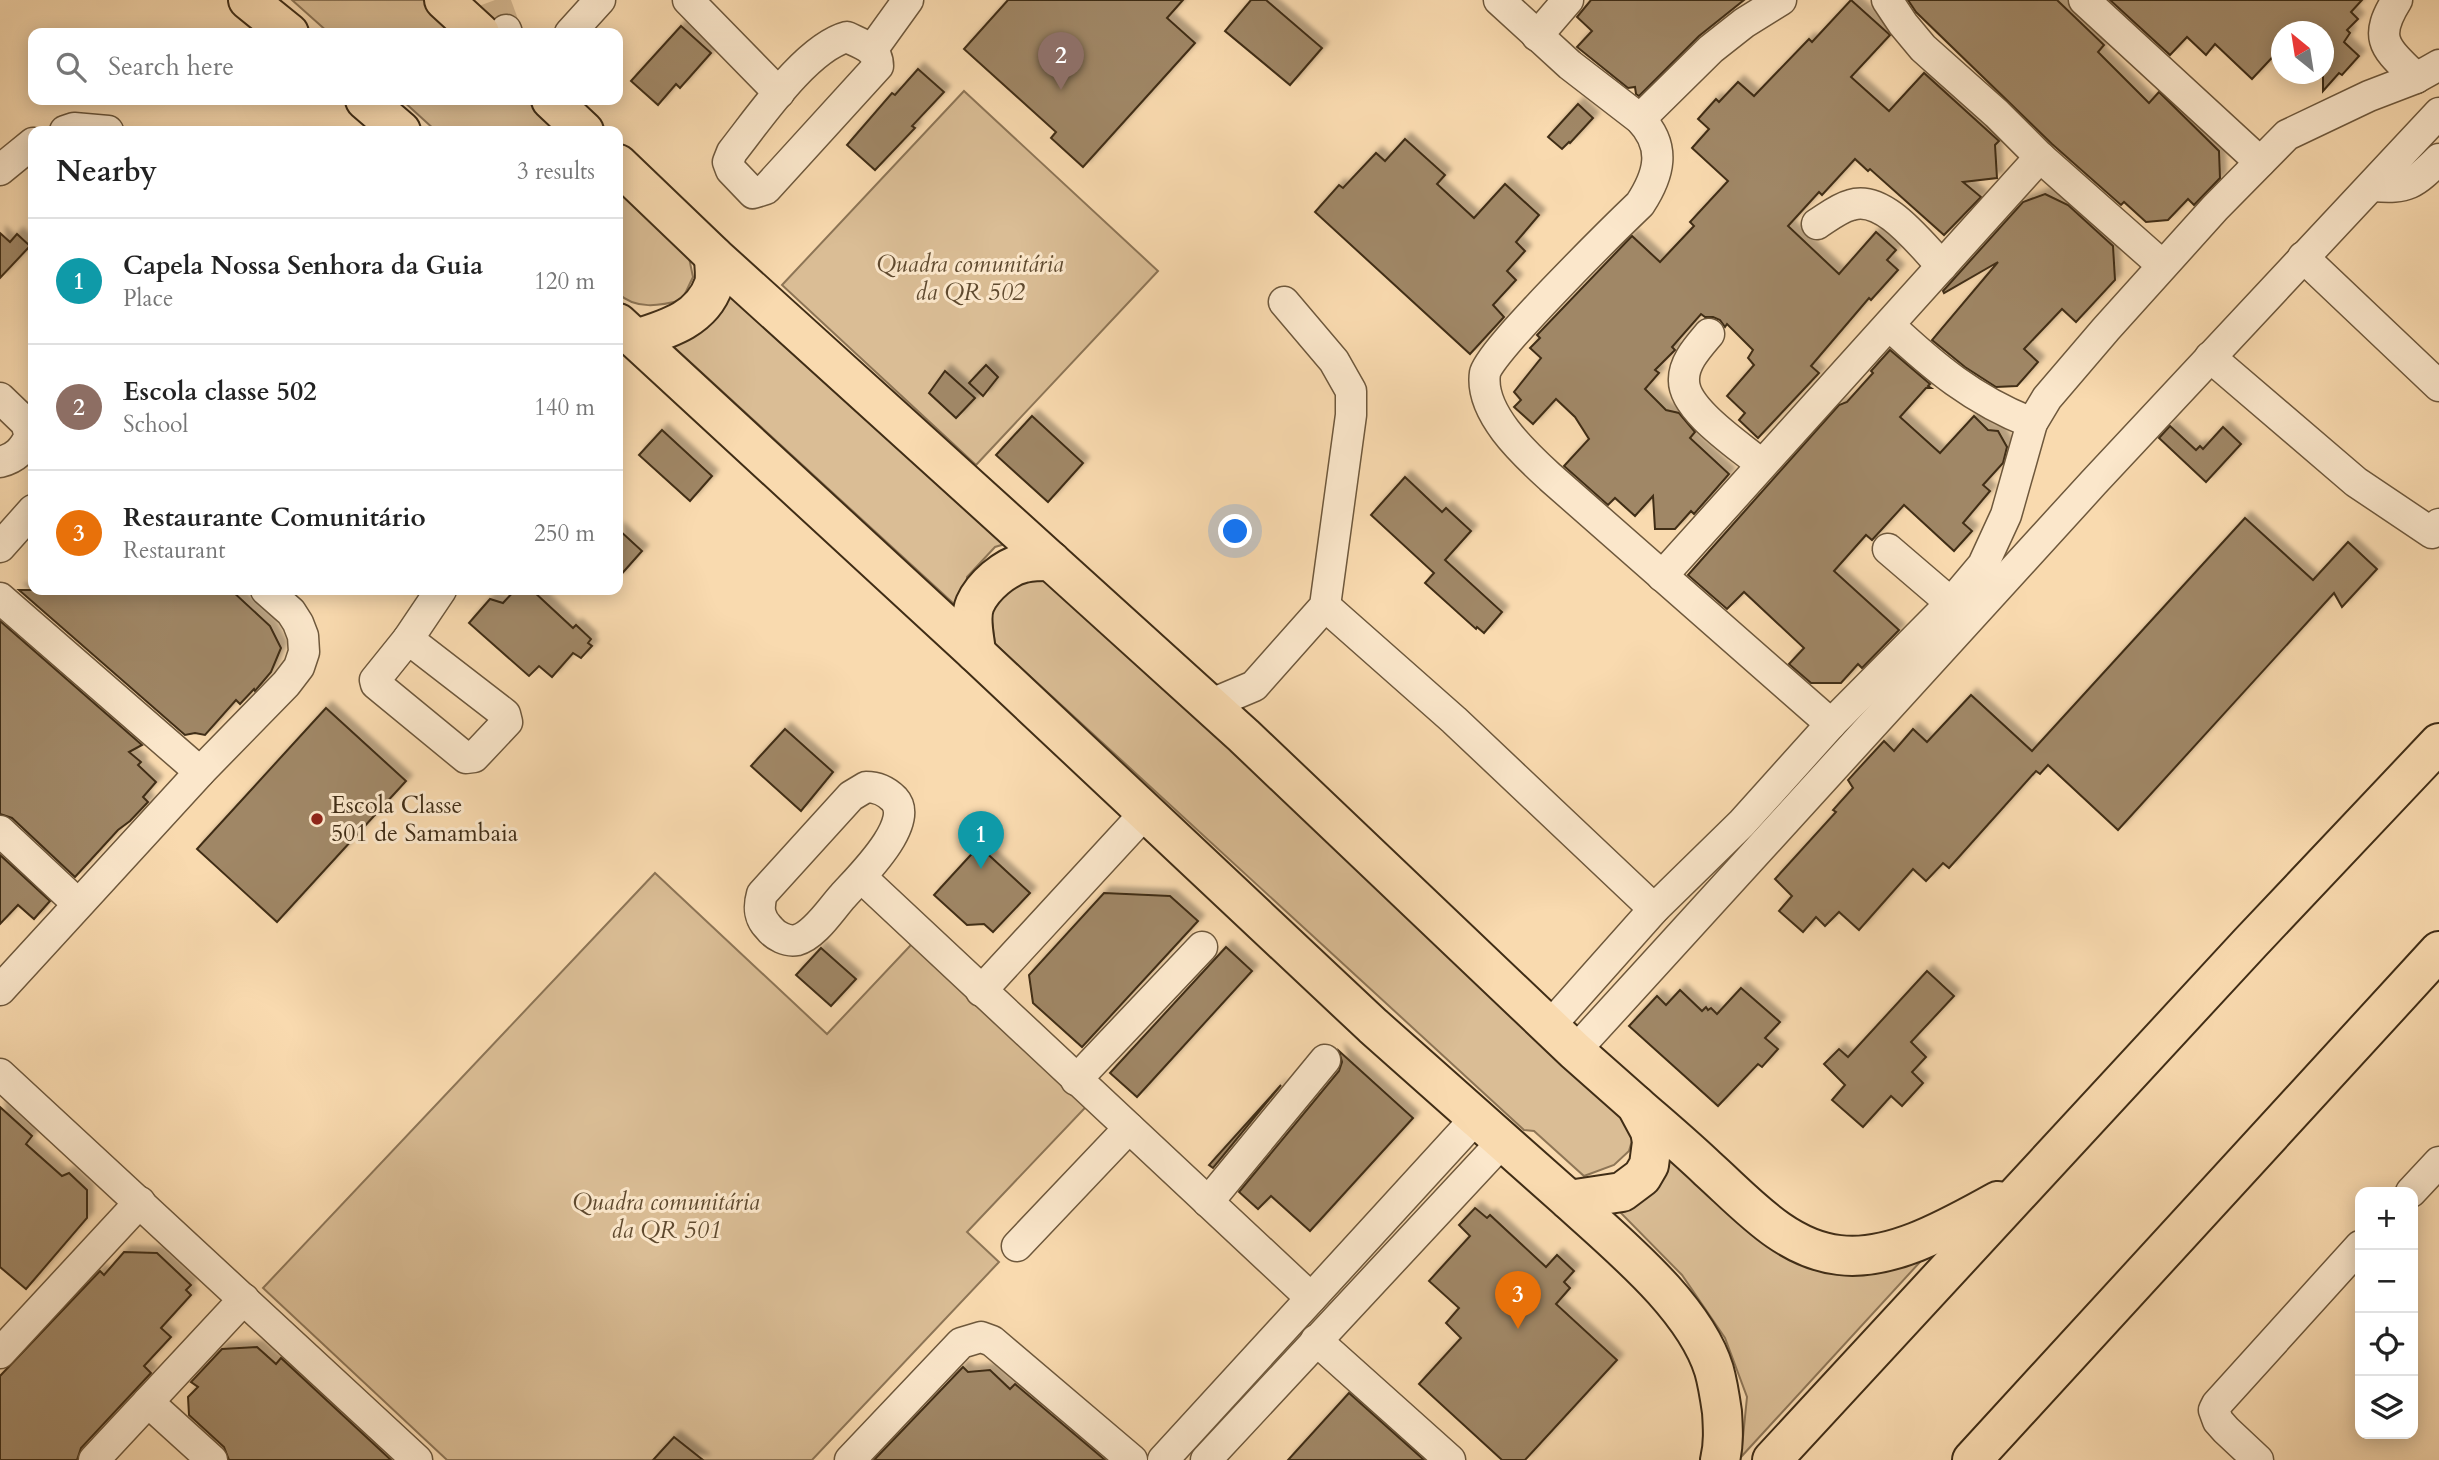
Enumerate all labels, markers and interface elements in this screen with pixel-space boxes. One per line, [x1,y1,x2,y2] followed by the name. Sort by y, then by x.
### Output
[2271,21,2334,84] north arrow
[28,28,623,105] search box
[1038,32,1084,90] pin: 2
[52,48,90,86] icon: search
[108,49,234,84] text: Search here
[56,151,157,192] text: Nearby
[517,156,595,187] text: 3 results
[123,248,483,283] text: Capela Nossa Senhora da Guia
[876,248,1064,309] park label: Quadra comunitária da QR 502
[73,266,85,297] text: 1
[534,266,595,297] text: 120 m
[123,283,173,314] text: Place
[123,374,317,409] text: Escola classe 502
[73,392,85,423] text: 2
[534,392,595,423] text: 140 m
[123,409,188,440] text: School
[123,500,426,535] text: Restaurante Comunitário
[1218,514,1252,548] your location
[73,518,85,549] text: 3
[534,518,595,549] text: 250 m
[123,535,226,566] text: Restaurant
[331,789,519,850] place label: Escola Classe 501 de Samambaia
[309,811,325,827] marker: Escola Classe 501 de Samambaia
[958,811,1004,869] pin: 1
[572,1186,760,1247] park label: Quadra comunitária da QR 501
[2355,1187,2418,1439] map controls
[2355,1187,2418,1250] button: +
[2355,1250,2418,1313] button: −
[1495,1271,1541,1329] pin: 3
[2355,1313,2418,1376] button: locate
[2355,1376,2418,1439] button: layers

